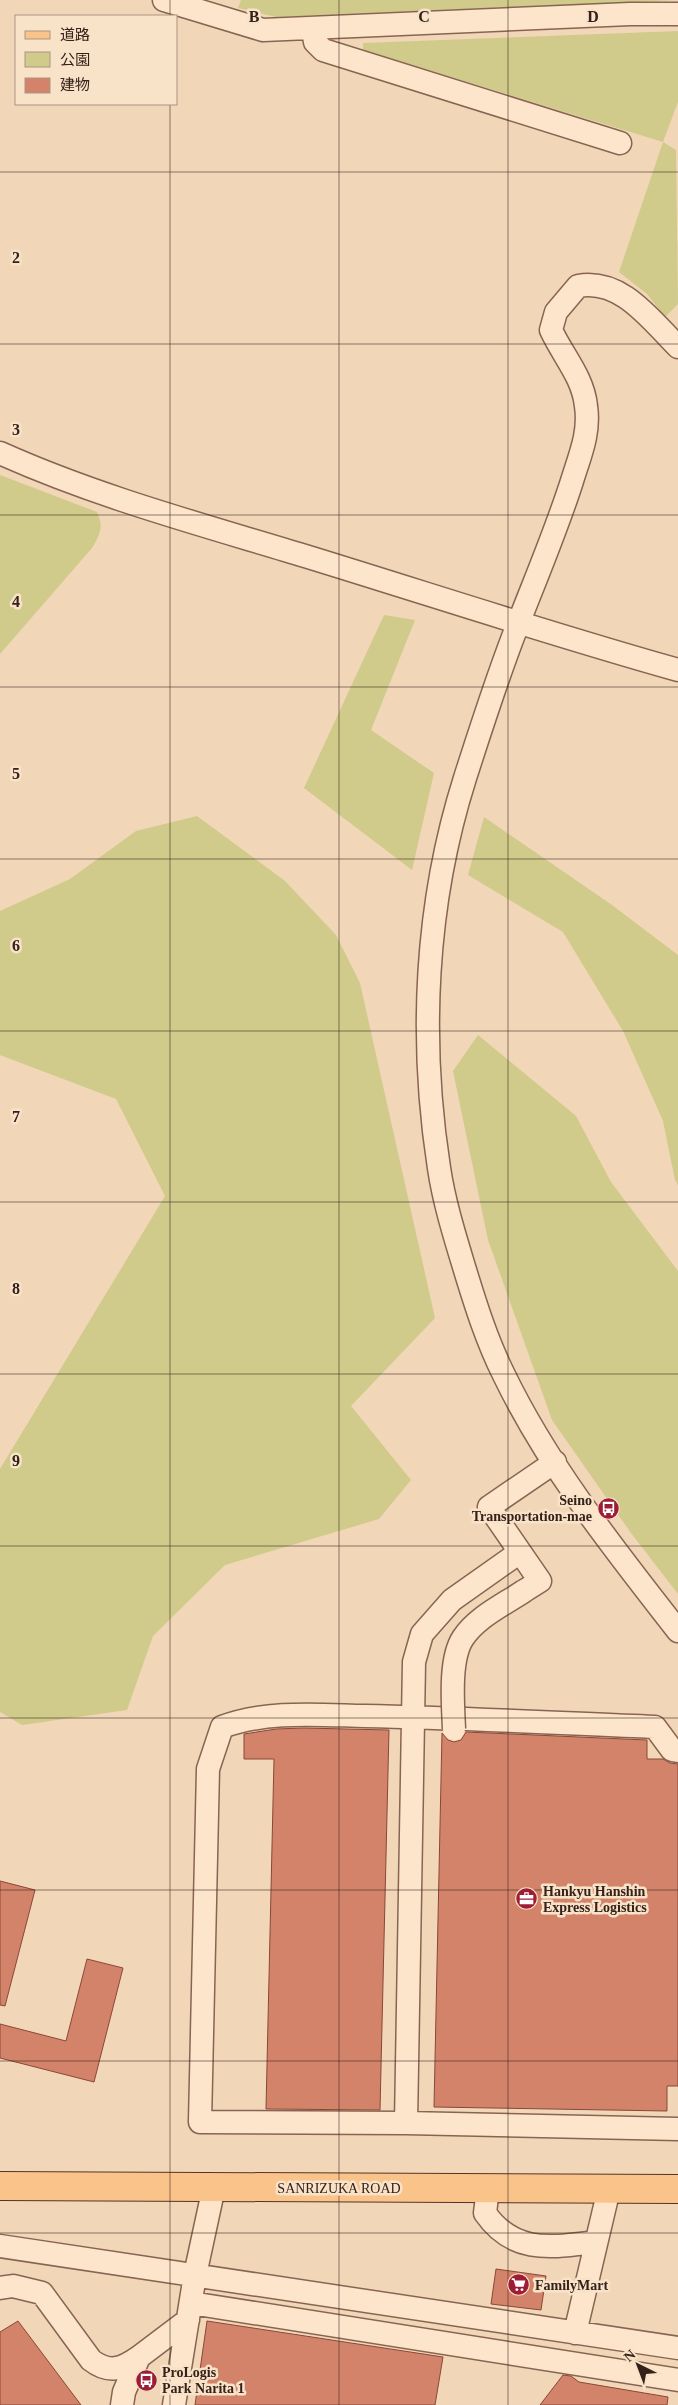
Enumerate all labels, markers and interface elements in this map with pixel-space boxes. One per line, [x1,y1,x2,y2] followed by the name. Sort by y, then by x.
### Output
[249,8,260,25] text: B
[418,8,430,25] text: C
[587,8,599,25] text: D
[15,15,178,105] legend
[60,27,90,43] text: 道路
[60,52,90,68] text: 公園
[60,77,90,93] text: 建物
[12,249,20,266] text: 2
[12,421,20,438] text: 3
[12,593,20,610] text: 4
[12,765,20,782] text: 5
[12,937,20,954] text: 6
[12,1108,20,1125] text: 7
[12,1280,20,1297] text: 8
[12,1452,20,1469] text: 9
[472,1493,592,1524] place label: Seino Transportation-mae
[596,1496,620,1520] bus stop icon: Seino Transportation-mae
[543,1884,647,1915] place label: Hankyu Hanshin Express Logistics
[515,1887,539,1911] office icon: Hankyu Hanshin Express Logistics
[277,2181,401,2196] street label: SANRIZUKA ROAD
[507,2273,531,2297] supermarket icon: FamilyMart
[535,2278,608,2293] place label: FamilyMart
[613,2340,663,2390] north arrow
[621,2347,638,2365] text: N
[162,2365,244,2396] place label: ProLogis Park Narita 1
[134,2368,158,2392] bus stop icon: ProLogis Park Narita 1

